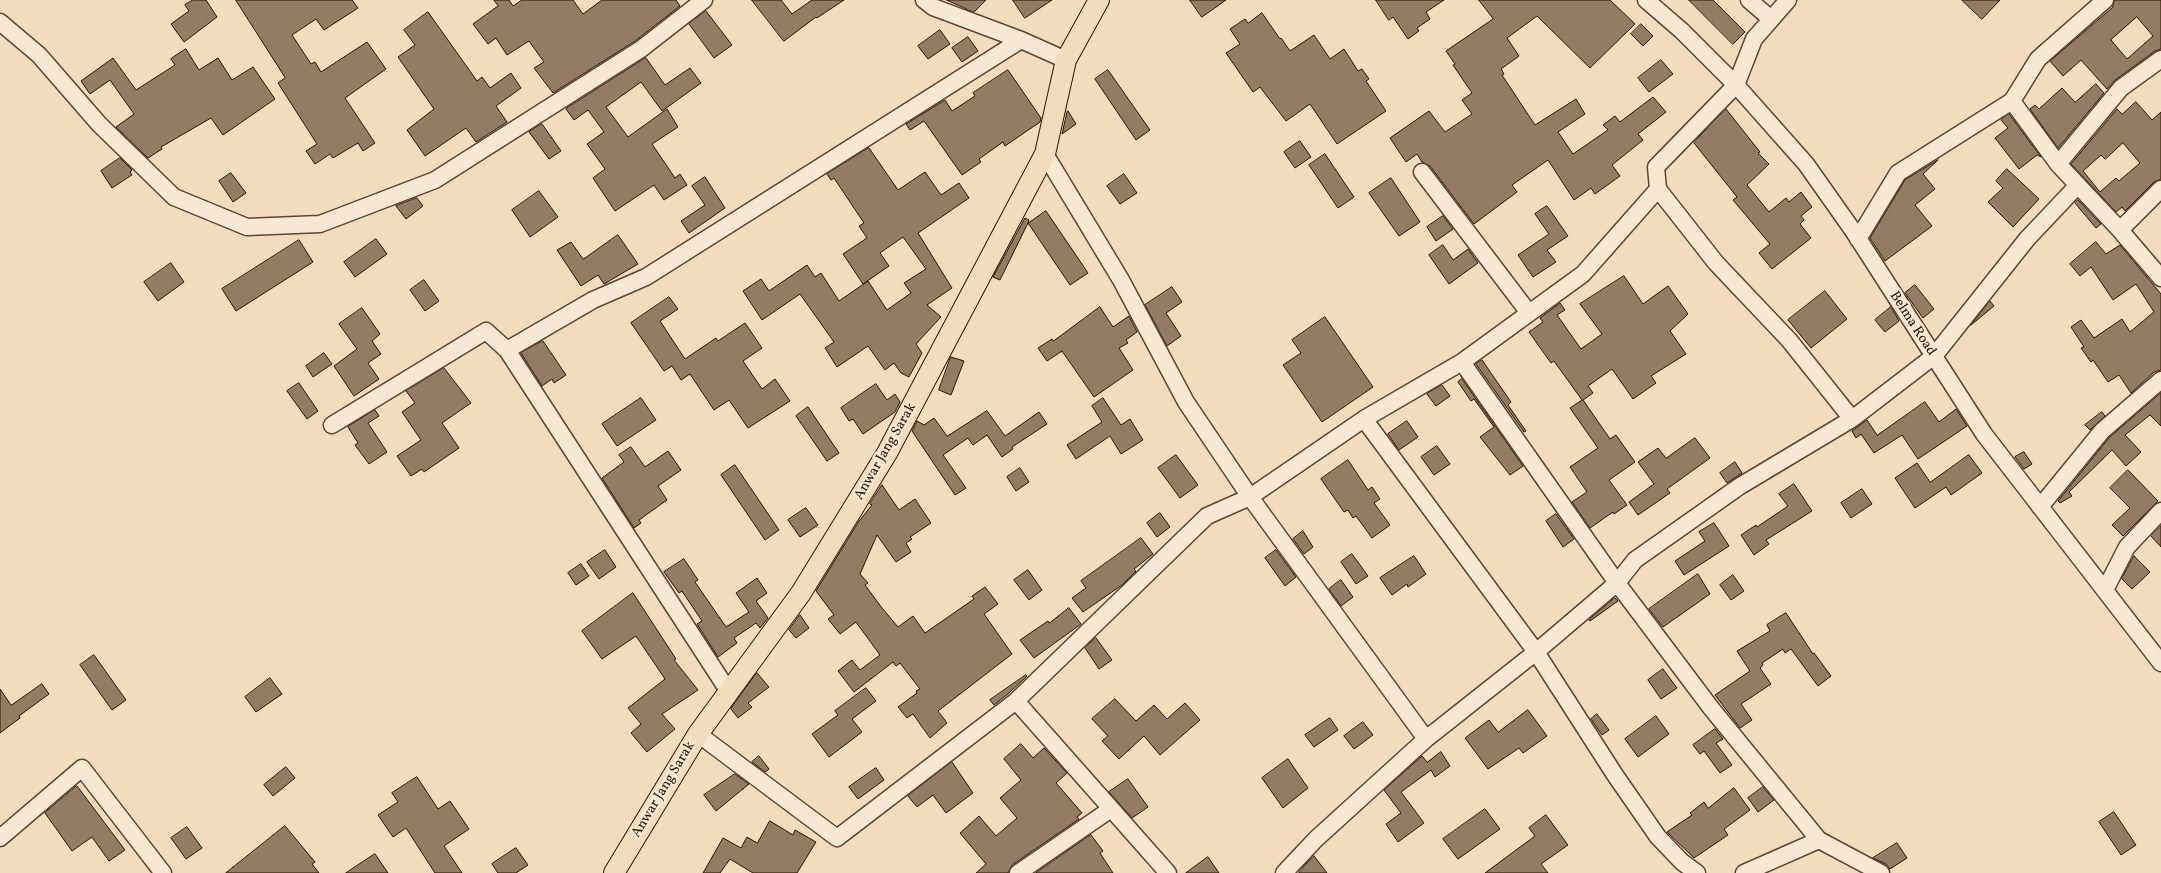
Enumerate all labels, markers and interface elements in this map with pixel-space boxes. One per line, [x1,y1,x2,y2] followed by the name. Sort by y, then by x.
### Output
[1885,289,1939,359] street label: Belma Road
[851,401,921,503] street label: Anwar Jang Sarak
[629,739,699,841] street label: Anwar Jang Sarak

